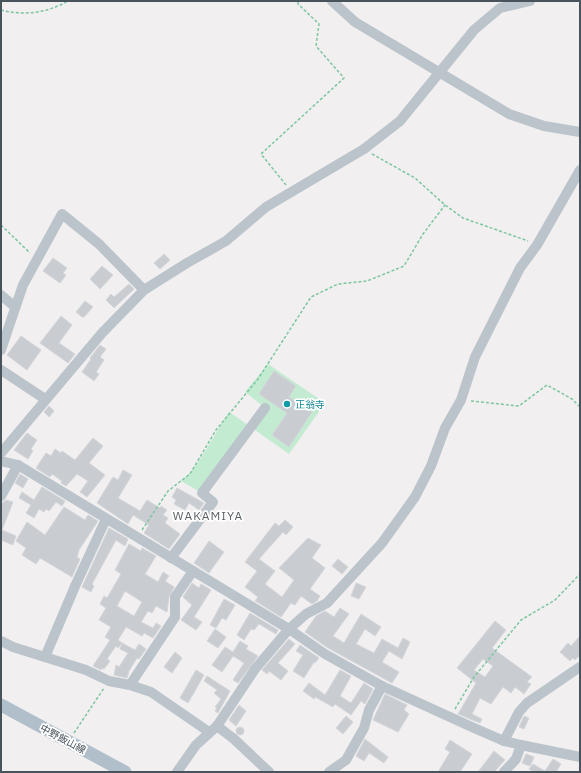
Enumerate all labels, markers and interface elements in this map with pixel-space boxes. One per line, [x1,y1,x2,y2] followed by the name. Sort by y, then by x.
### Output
[295,398,325,411] place label: 正翁寺
[282,399,292,409] marker: 正翁寺
[173,508,243,523] district label: WAKAMIYA
[38,722,88,756] street label: 中野飯山線

